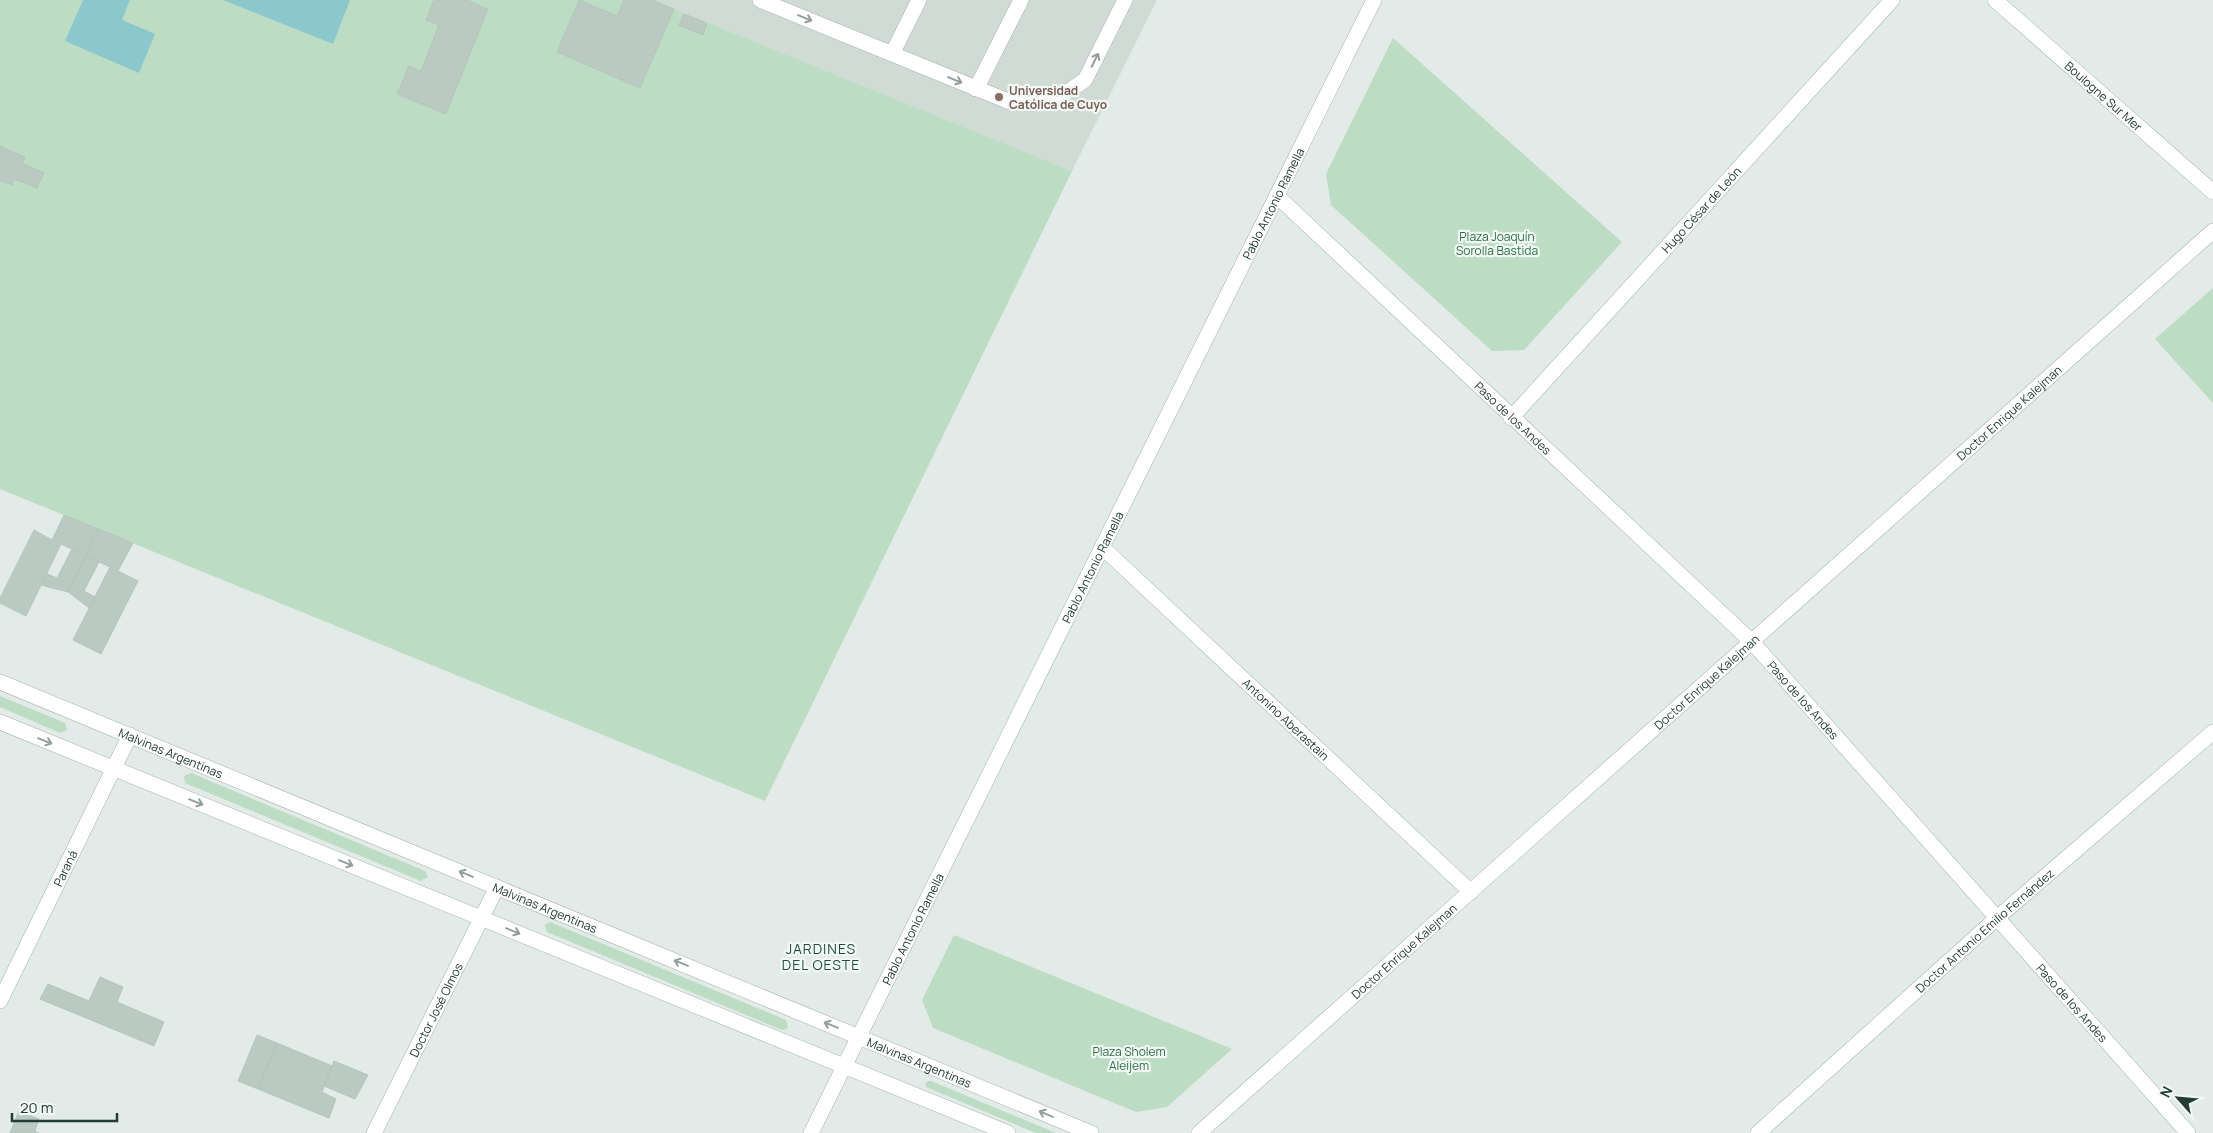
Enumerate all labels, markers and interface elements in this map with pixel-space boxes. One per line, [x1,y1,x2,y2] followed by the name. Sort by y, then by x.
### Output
[797,14,812,24] one-way arrow
[1090,53,1100,68] one-way arrow
[2061,57,2147,135] street label: Boulogne Sur Mer
[947,76,962,85] one-way arrow
[1009,82,1107,113] place label: Universidad Católica de Cuyo
[993,91,1005,103] marker: Universidad Católica de Cuyo
[1238,145,1308,262] street label: Pablo Antonio Ramella
[1657,163,1745,256] street label: Hugo César de León
[1456,228,1538,259] park label: Plaza Joaquín Sorolla Bastida
[1953,361,2065,464] street label: Doctor Enrique Kalejman
[1471,377,1555,458] street label: Paso de los Andes
[1057,508,1127,626] street label: Pablo Antonio Ramella
[1650,630,1763,733] street label: Doctor Enrique Kalejman
[1764,657,1843,743] street label: Paso de los Andes
[1239,674,1333,764] street label: Antonino Aberastain
[116,724,226,782] street label: Malvinas Argentinas
[37,736,52,746] one-way arrow
[188,798,203,807] one-way arrow
[49,847,81,889] street label: Paraná
[338,859,353,869] one-way arrow
[1912,864,2057,996] street label: Doctor Antonio Emilio Fernández
[459,869,474,879] one-way arrow
[878,870,947,988] street label: Pablo Antonio Ramella
[490,878,600,937] street label: Malvinas Argentinas
[1347,899,1460,1002] street label: Doctor Enrique Kalejman
[505,927,520,937] one-way arrow
[782,939,860,974] district label: JARDINES DEL OESTE
[674,958,689,967] one-way arrow
[405,959,466,1060] street label: Doctor José Olmos
[2033,960,2112,1046] street label: Paso de los Andes
[824,1020,839,1029] one-way arrow
[865,1033,974,1091] street label: Malvinas Argentinas
[1092,1043,1166,1074] park label: Plaza Sholem Aleijem
[2153,1073,2203,1123] north arrow
[2155,1083,2177,1101] text: N
[12,1090,118,1122] scale bar
[20,1097,53,1118] text: 20 m
[1038,1109,1053,1118] one-way arrow

